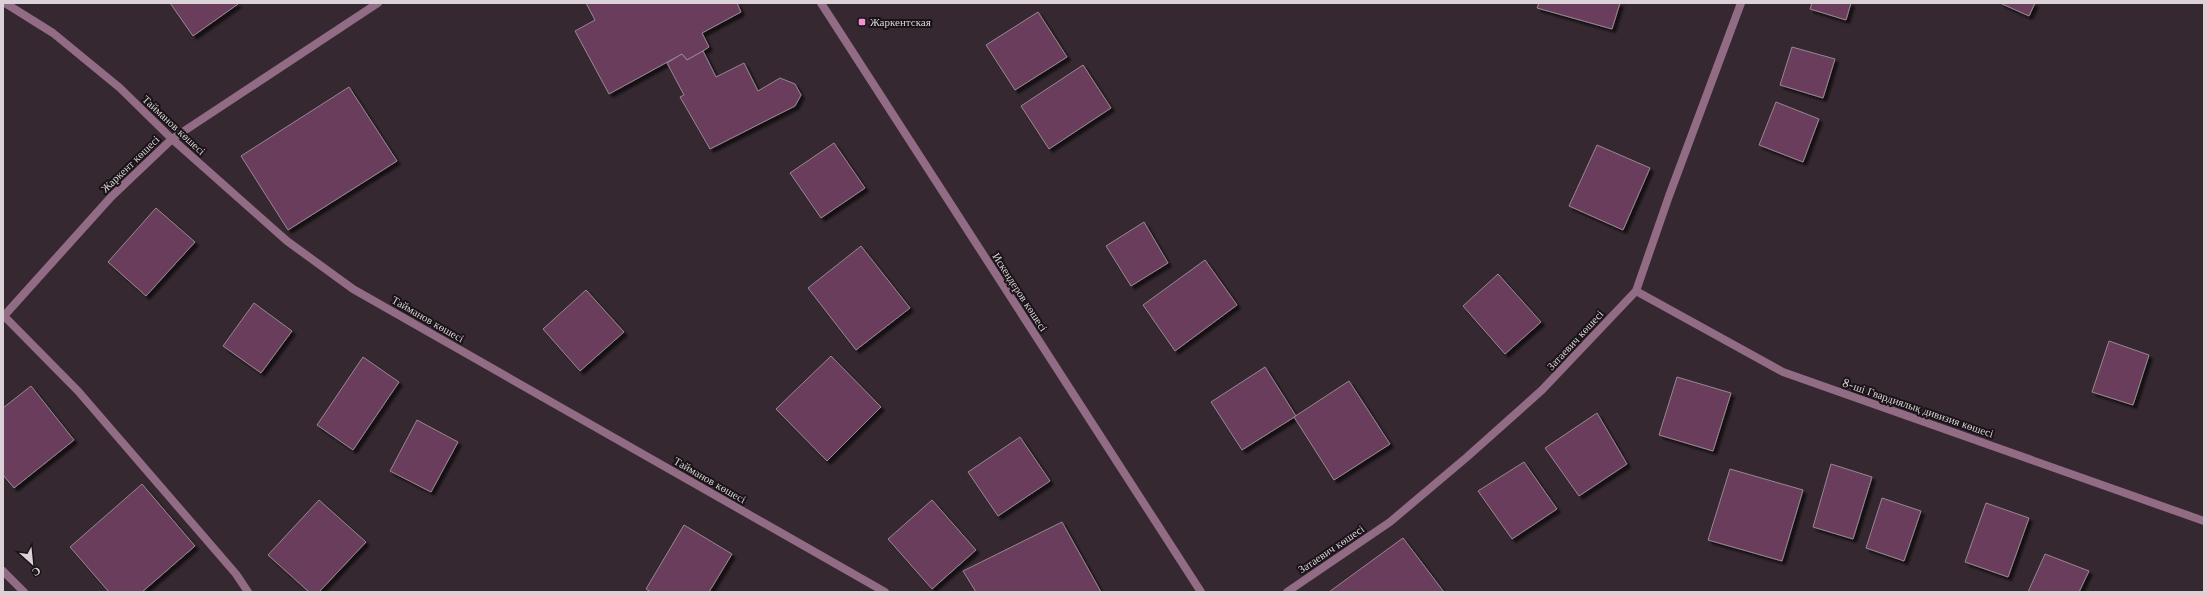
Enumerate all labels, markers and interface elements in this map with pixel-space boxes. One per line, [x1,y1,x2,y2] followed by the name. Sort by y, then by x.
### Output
[870,15,931,29] place label: Жаркентская
[857,17,867,27] marker: Жаркентская
[140,92,208,158] street label: Тайманов көшесі
[98,133,162,195] street label: Жаркент көшесі
[989,250,1051,334] street label: Искендеров көшесі
[389,293,467,345] street label: Тайманов көшесі
[1544,307,1606,373] street label: Затаевич көшесі
[1841,375,1995,441] street label: 8-ші Гвардиялық дивизия көшесі
[671,454,749,506] street label: Тайманов көшесі
[1295,522,1367,576] street label: Затаевич көшесі
[12,543,52,583] north arrow
[30,564,43,580] text: С

